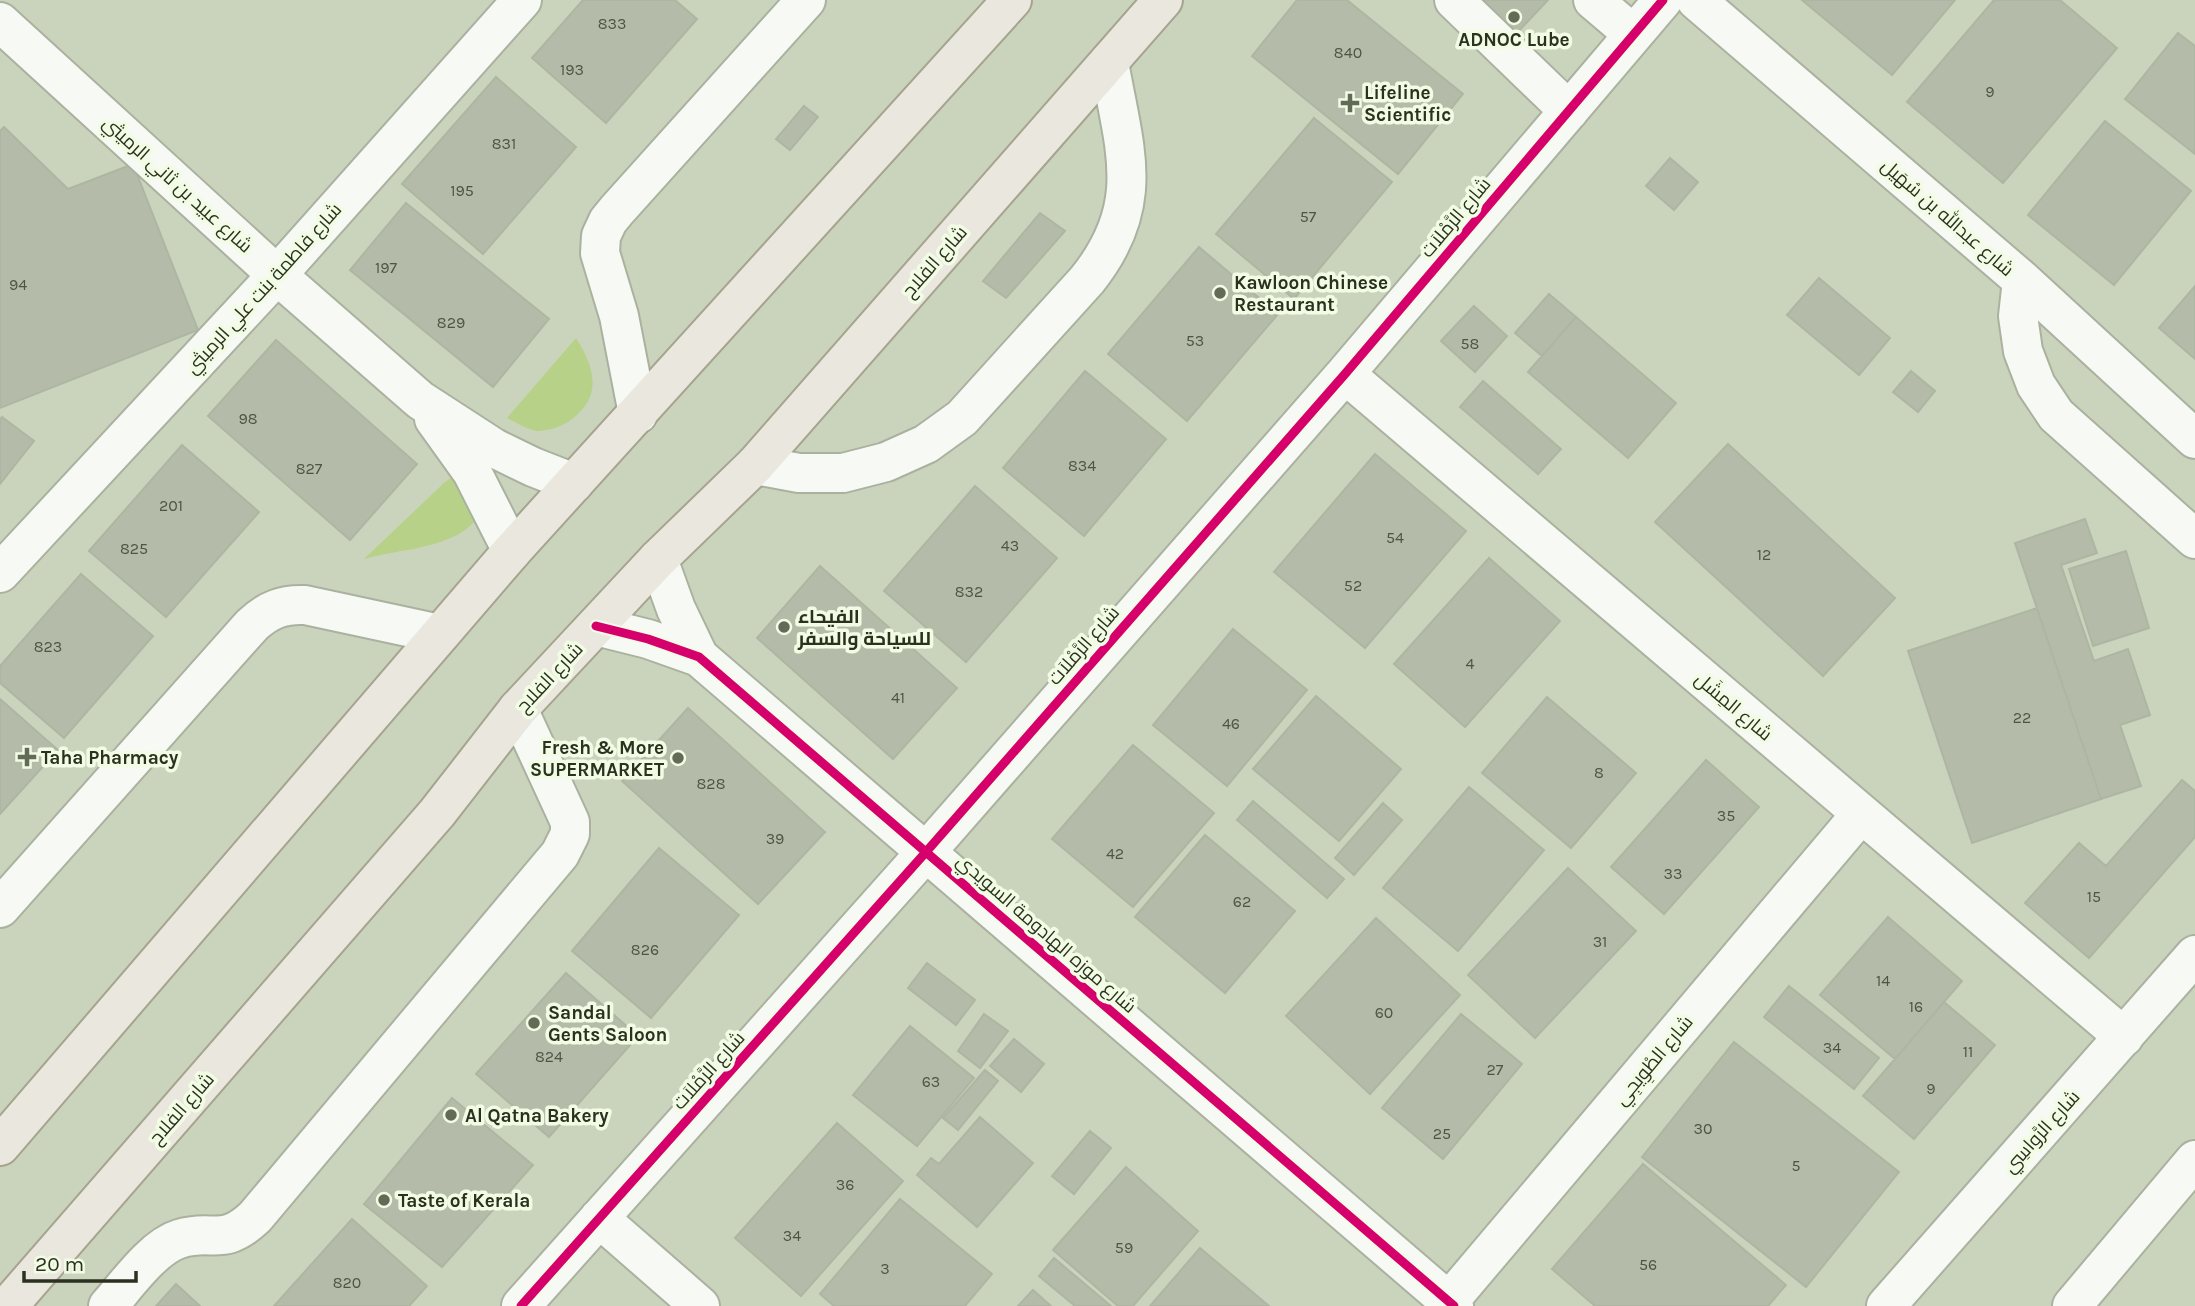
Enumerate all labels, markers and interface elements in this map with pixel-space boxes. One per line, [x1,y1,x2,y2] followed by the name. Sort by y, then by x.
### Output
[1506,9,1522,25] marker: ADNOC Lube
[598,14,626,33] house number: 833
[1458,29,1570,51] place label: ADNOC Lube
[1334,43,1362,62] house number: 840
[560,60,584,79] house number: 193
[1364,82,1451,126] place label: Lifeline Scientific
[1985,82,1995,101] house number: 9
[1342,95,1358,111] marker: Lifeline Scientific
[96,112,257,260] street label: شارع عبيد بن ثاني الرميثي
[492,134,516,153] house number: 831
[1875,153,2019,283] street label: شارع عبدالله بن سُهَيل
[1416,173,1497,263] street label: شارع الرَّمْلاَت
[450,181,474,200] house number: 195
[181,199,349,381] street label: شارع فاطمة بنت علي الرميثي
[1300,207,1317,226] house number: 57
[898,221,973,303] street label: شارع الفلاح
[375,258,398,277] house number: 197
[1234,272,1388,316] place label: Kawloon Chinese Restaurant
[9,275,27,294] house number: 94
[1212,285,1228,301] marker: Kawloon Chinese Restaurant
[437,313,465,332] house number: 829
[1186,331,1204,350] house number: 53
[1461,334,1479,353] house number: 58
[238,409,258,428] house number: 98
[1068,456,1096,475] house number: 834
[296,459,323,478] house number: 827
[159,496,183,515] house number: 201
[1386,528,1404,547] house number: 54
[1001,536,1019,555] house number: 43
[120,539,148,558] house number: 825
[1757,545,1771,564] house number: 12
[1344,576,1362,595] house number: 52
[955,582,983,601] house number: 832
[1044,602,1125,691] street label: شارع الرَّمْلاَت
[797,606,931,650] place label: الفيحاء للسياحة والسفر
[776,619,792,635] marker: الفيحاء للسياحة والسفر
[34,637,62,656] house number: 823
[512,638,589,719] street label: شارع الفلاح
[1466,654,1475,673] house number: 4
[1689,667,1777,747] street label: شارع المِشَل
[891,688,905,707] house number: 41
[2013,708,2031,727] house number: 22
[1222,714,1240,733] house number: 46
[530,737,664,781] place label: Fresh & More SUPERMARKET
[41,747,179,769] place label: Taha Pharmacy
[19,749,35,765] marker: Taha Pharmacy
[670,750,686,766] marker: Fresh & More SUPERMARKET
[1594,763,1604,782] house number: 8
[697,774,725,793] house number: 828
[1717,806,1735,825] house number: 35
[766,829,784,848] house number: 39
[1106,844,1124,863] house number: 42
[950,850,1141,1020] street label: شارع موزه الهادومة السويدي
[1664,864,1682,883] house number: 33
[2087,887,2101,906] house number: 15
[1233,892,1251,911] house number: 62
[1593,932,1607,951] house number: 31
[631,940,659,959] house number: 826
[1876,971,1890,990] house number: 14
[1909,997,1923,1016] house number: 16
[548,1002,667,1046] place label: Sandal Gents Saloon
[1375,1003,1393,1022] house number: 60
[1610,1011,1700,1112] street label: شارع الطْوِيجِي
[526,1015,542,1031] marker: Sandal Gents Saloon
[668,1027,751,1116] street label: شارع الرَّمْلاَت
[1823,1038,1841,1057] house number: 34
[1963,1042,1973,1061] house number: 11
[535,1047,563,1066] house number: 824
[1487,1060,1504,1079] house number: 27
[145,1068,220,1150] street label: شارع الفلاح
[922,1072,940,1091] house number: 63
[1926,1079,1936,1098] house number: 9
[1999,1086,2087,1179] street label: شارع الرَّواسِي
[465,1105,609,1127] place label: Al Qatna Bakery
[443,1107,459,1123] marker: Al Qatna Bakery
[1694,1119,1712,1138] house number: 30
[1433,1124,1451,1143] house number: 25
[1791,1156,1801,1175] house number: 5
[836,1175,854,1194] house number: 36
[398,1190,530,1212] place label: Taste of Kerala
[376,1192,392,1208] marker: Taste of Kerala
[783,1226,801,1245] house number: 34
[1115,1238,1133,1257] house number: 59
[24,1240,136,1284] scale bar
[35,1252,84,1276] text: 20 m
[1639,1255,1657,1274] house number: 56
[880,1259,890,1278] house number: 3
[333,1273,361,1292] house number: 820

